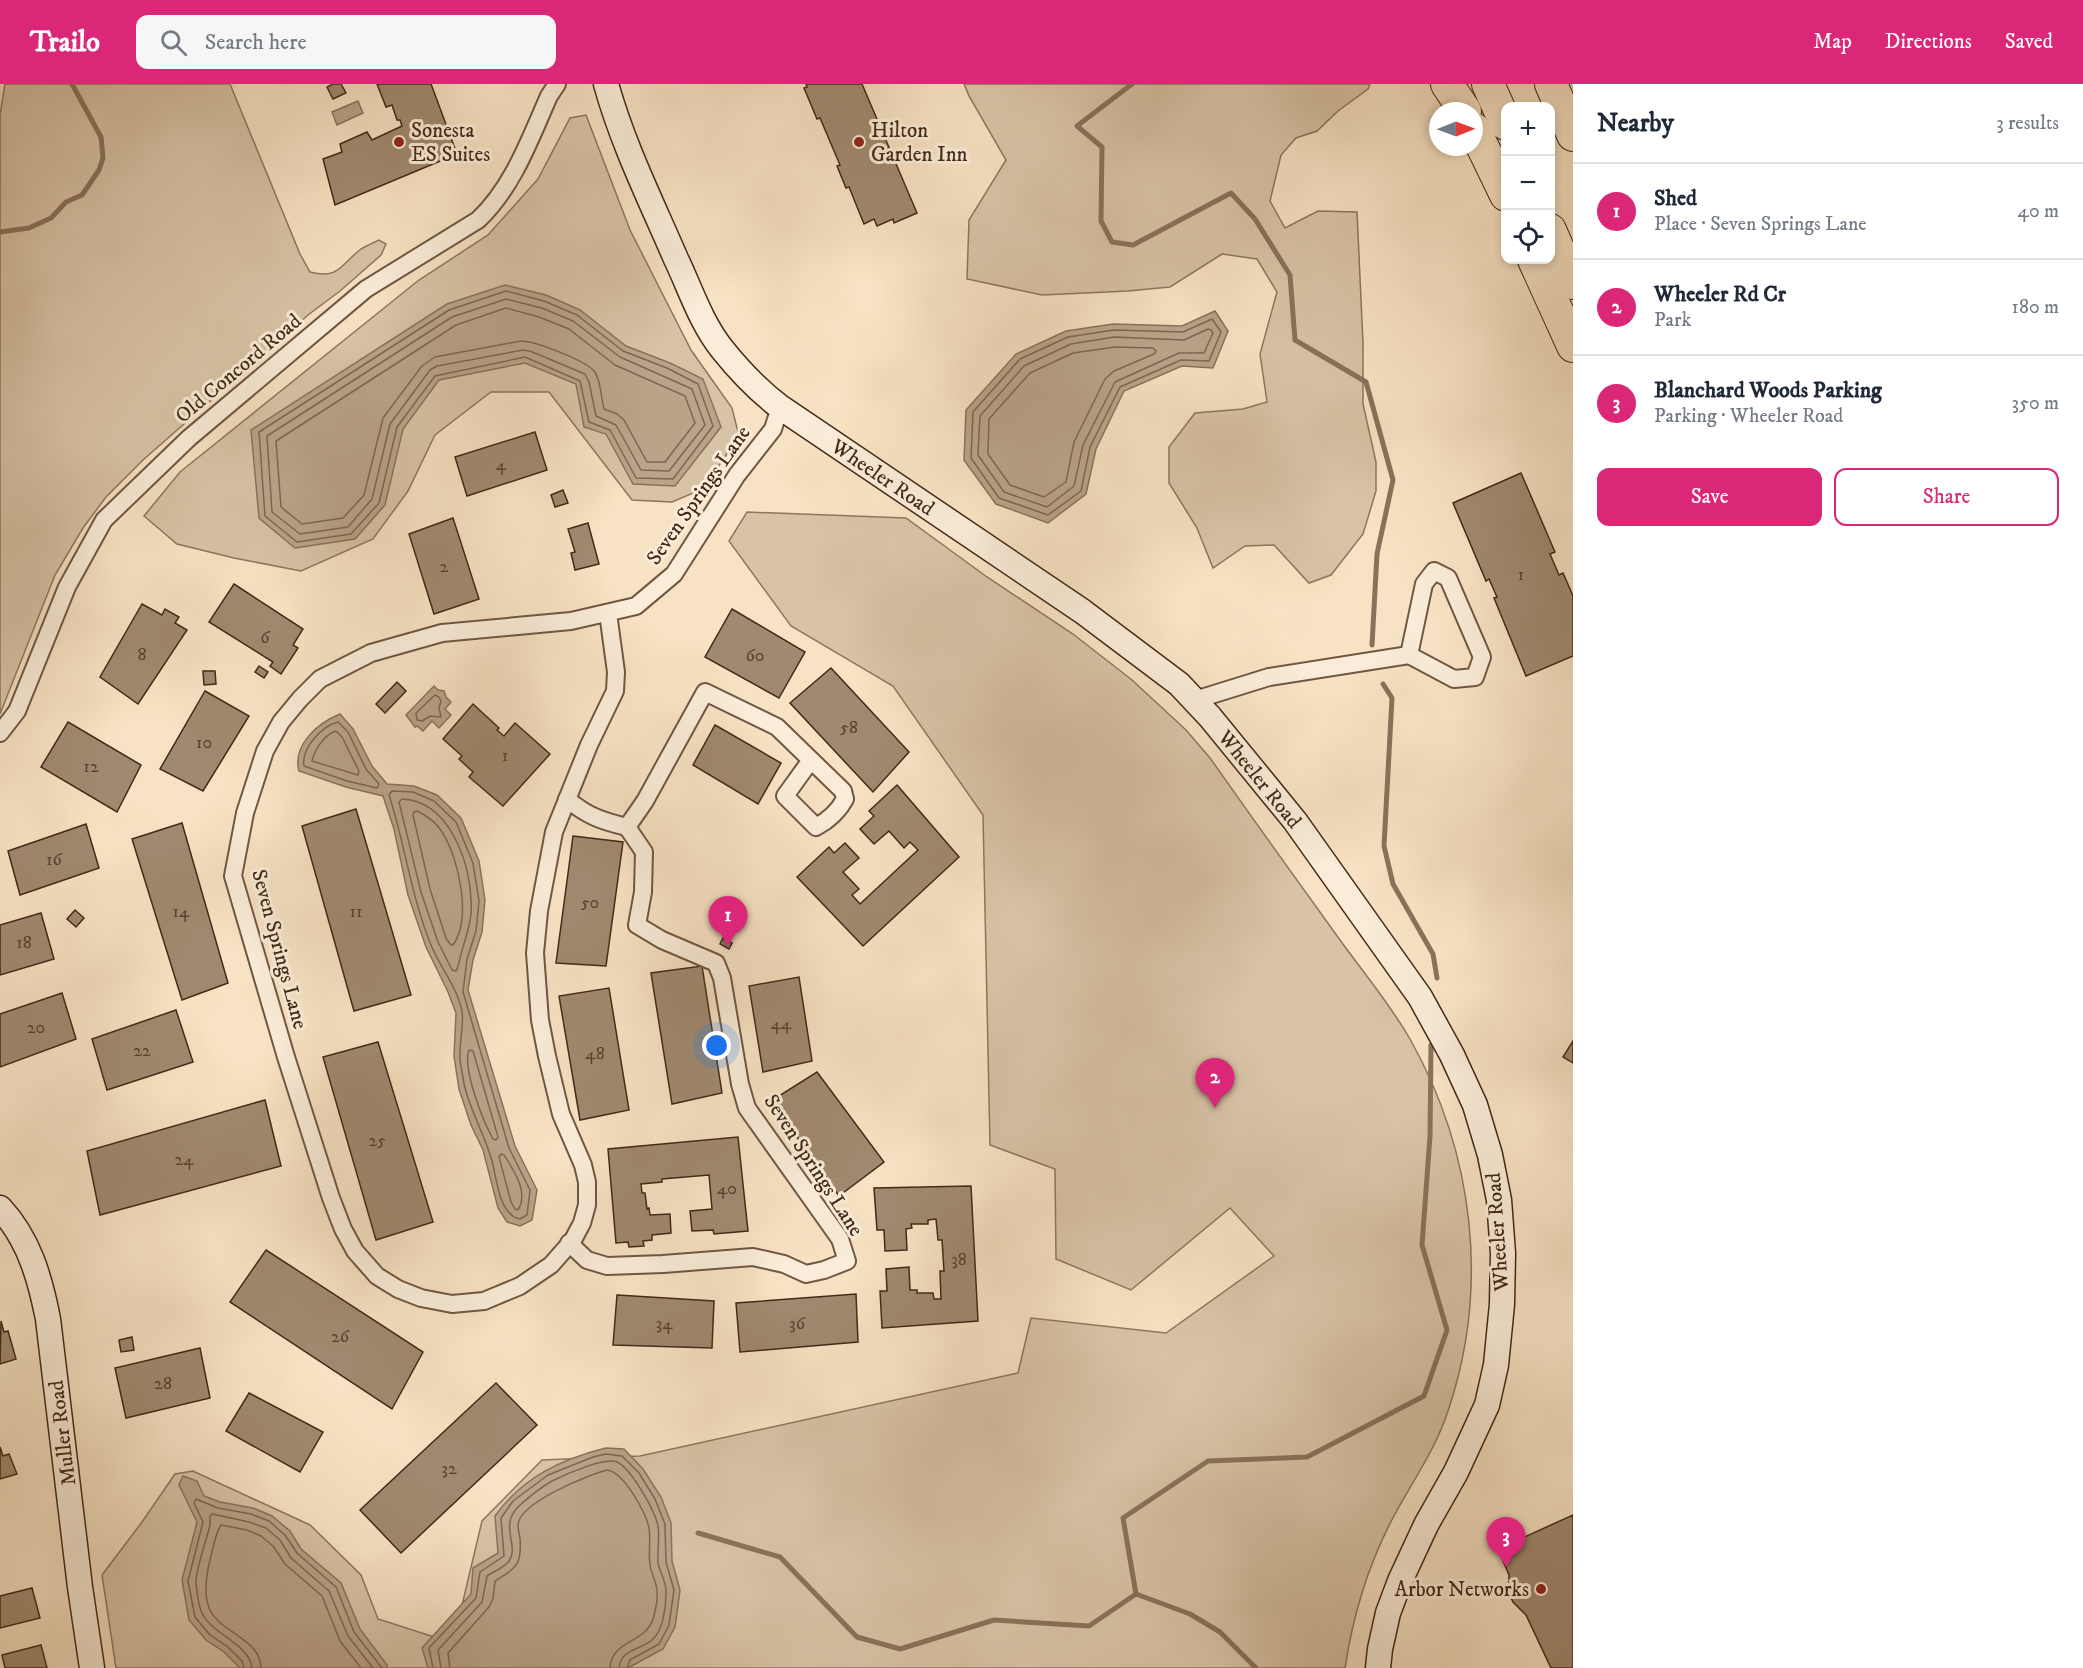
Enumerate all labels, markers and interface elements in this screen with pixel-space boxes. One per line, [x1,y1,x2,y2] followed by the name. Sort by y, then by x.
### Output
[136,15,556,69] search box
[30,25,100,60] text: Trailo
[157,26,190,59] icon: search
[205,29,307,56] text: Search here
[1813,29,1852,55] text: Map
[1885,29,1972,55] text: Directions
[2005,29,2053,55] text: Saved
[1429,102,1483,156] north arrow
[1501,102,1555,264] map controls
[1501,102,1555,156] button: +
[1597,107,1674,140] text: Nearby
[1996,111,2059,136] text: 3 results
[411,118,490,168] place label: Sonesta ES Suites
[871,118,968,168] place label: Hilton Garden Inn
[392,135,406,149] marker: Sonesta ES Suites
[852,135,866,149] marker: Hilton Garden Inn
[1501,156,1555,210] button: −
[1654,185,1697,212] text: Shed
[1613,199,1620,224] text: 1
[2017,199,2059,224] text: 40 m
[1501,210,1555,264] button: locate
[1654,212,1867,237] text: Place · Seven Springs Lane
[1654,281,1786,308] text: Wheeler Rd Cr
[1612,295,1621,320] text: 2
[2012,295,2059,320] text: 180 m
[170,308,307,429] street label: Old Concord Road
[1654,308,1691,333] text: Park
[1654,377,1882,404] text: Blanchard Woods Parking
[1613,391,1620,416] text: 3
[2012,391,2059,416] text: 350 m
[1654,404,1843,429] text: Parking · Wheeler Road
[641,421,757,570] street label: Seven Springs Lane
[825,433,939,522] street label: Wheeler Road
[496,454,507,476] house number: 4
[1597,468,1822,526] button: Save
[1834,468,2059,526] button: Share
[440,556,449,578] house number: 2
[1518,564,1524,586] house number: 1
[260,627,270,649] house number: 6
[137,644,147,666] house number: 8
[745,645,765,667] house number: 60
[840,717,858,739] house number: 58
[1211,724,1307,834] street label: Wheeler Road
[196,732,212,754] house number: 10
[502,745,508,767] house number: 1
[83,756,99,778] house number: 12
[46,849,63,871] house number: 16
[245,867,313,1032] street label: Seven Springs Lane
[581,892,599,914] house number: 50
[708,896,748,946] pin: 1
[173,901,190,923] house number: 14
[349,901,363,923] house number: 11
[16,932,32,954] house number: 18
[771,1013,792,1035] house number: 44
[27,1017,45,1039] house number: 20
[702,1031,731,1060] your location
[133,1040,151,1062] house number: 22
[585,1043,605,1065] house number: 48
[1196,1058,1234,1108] pin: 2
[758,1090,869,1242] street label: Seven Springs Lane
[368,1130,386,1152] house number: 25
[174,1149,194,1171] house number: 24
[1481,1171,1515,1293] street label: Wheeler Road
[717,1178,737,1200] house number: 40
[951,1249,967,1271] house number: 38
[655,1313,673,1335] house number: 34
[789,1313,806,1335] house number: 36
[331,1326,350,1348] house number: 26
[154,1373,172,1395] house number: 28
[44,1378,82,1487] street label: Muller Road
[441,1458,457,1480] house number: 32
[1486,1518,1526,1567] pin: 3
[1395,1577,1529,1603] place label: Arbor Networks
[1534,1582,1548,1596] marker: Arbor Networks

